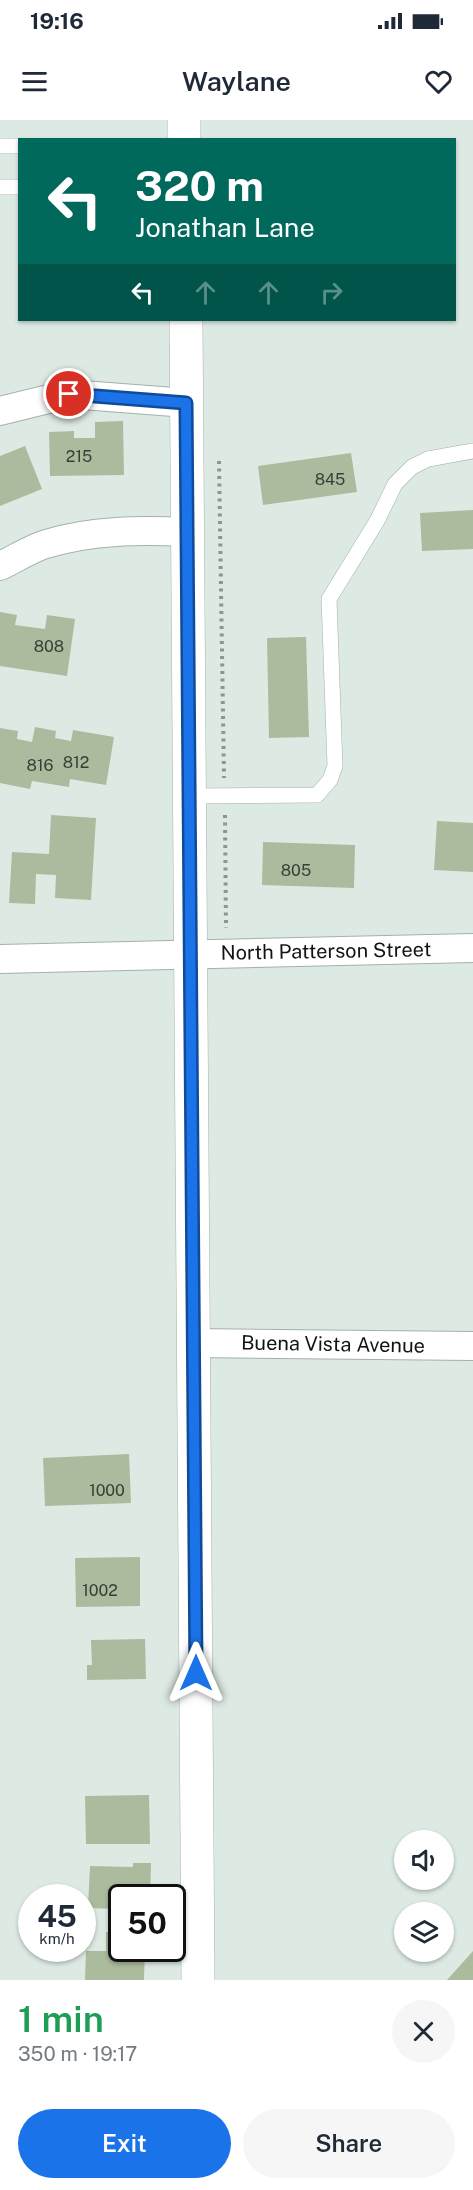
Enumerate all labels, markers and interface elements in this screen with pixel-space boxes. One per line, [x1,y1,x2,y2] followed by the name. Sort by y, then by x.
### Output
[30,8,84,34] text: 19:16
[18,65,51,98] icon: menu
[182,65,291,97] text: Waylane
[422,65,455,98] icon: heart
[135,161,264,210] text: 320 m
[36,162,114,240] icon: left
[135,211,315,243] text: Jonathan Lane
[126,276,159,309] icon: left
[189,276,222,309] icon: ahead
[252,276,285,309] icon: ahead
[315,276,348,309] icon: right
[43,368,94,419] pin
[52,377,85,410] icon: arrive
[66,447,92,466] house number: 215
[315,470,345,489] house number: 845
[34,637,64,656] house number: 808
[63,753,89,772] house number: 812
[27,756,53,775] house number: 816
[281,861,311,880] house number: 805
[220,937,432,965] street label: North Patterson Street
[241,1330,425,1358] street label: Buena Vista Avenue
[89,1481,125,1500] house number: 1000
[82,1581,118,1600] house number: 1002
[164,1641,228,1705] position arrow
[394,1830,454,1962] map controls
[394,1830,454,1890] button: sound
[108,1884,186,1962] speed limit sign: 50
[37,1898,77,1934] text: 45
[394,1902,454,1962] button: layers
[39,1930,75,1947] text: km/h
[18,1998,104,2040] text: 1 min
[392,2000,455,2063] button: close
[18,2042,137,2066] text: 350 m · 19:17
[18,2109,231,2178] button: Exit
[243,2109,455,2178] button: Share

